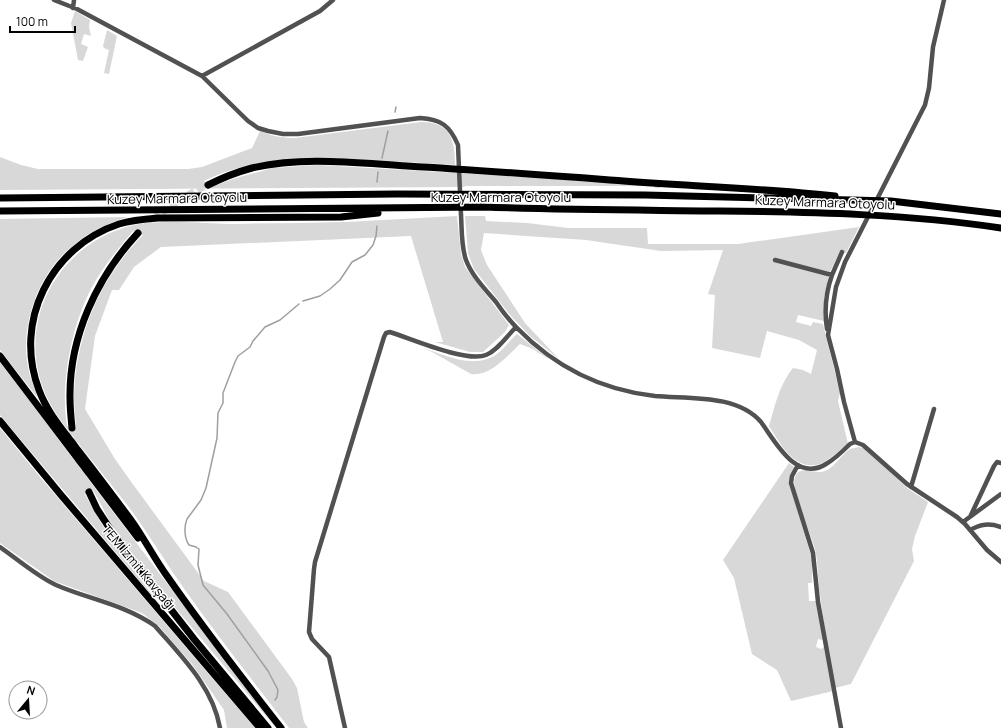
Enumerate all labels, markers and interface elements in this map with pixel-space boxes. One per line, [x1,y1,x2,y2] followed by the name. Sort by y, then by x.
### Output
[10,8,75,34] scale bar
[16,13,48,30] text: 100 m
[107,188,247,208] street label: Kuzey Marmara Otoyolu
[431,188,571,206] street label: Kuzey Marmara Otoyolu
[755,191,895,213] street label: Kuzey Marmara Otoyolu
[98,521,180,613] street label: TEM İzmit Kavşağı
[8,680,48,720] north arrow
[25,682,37,698] text: N

